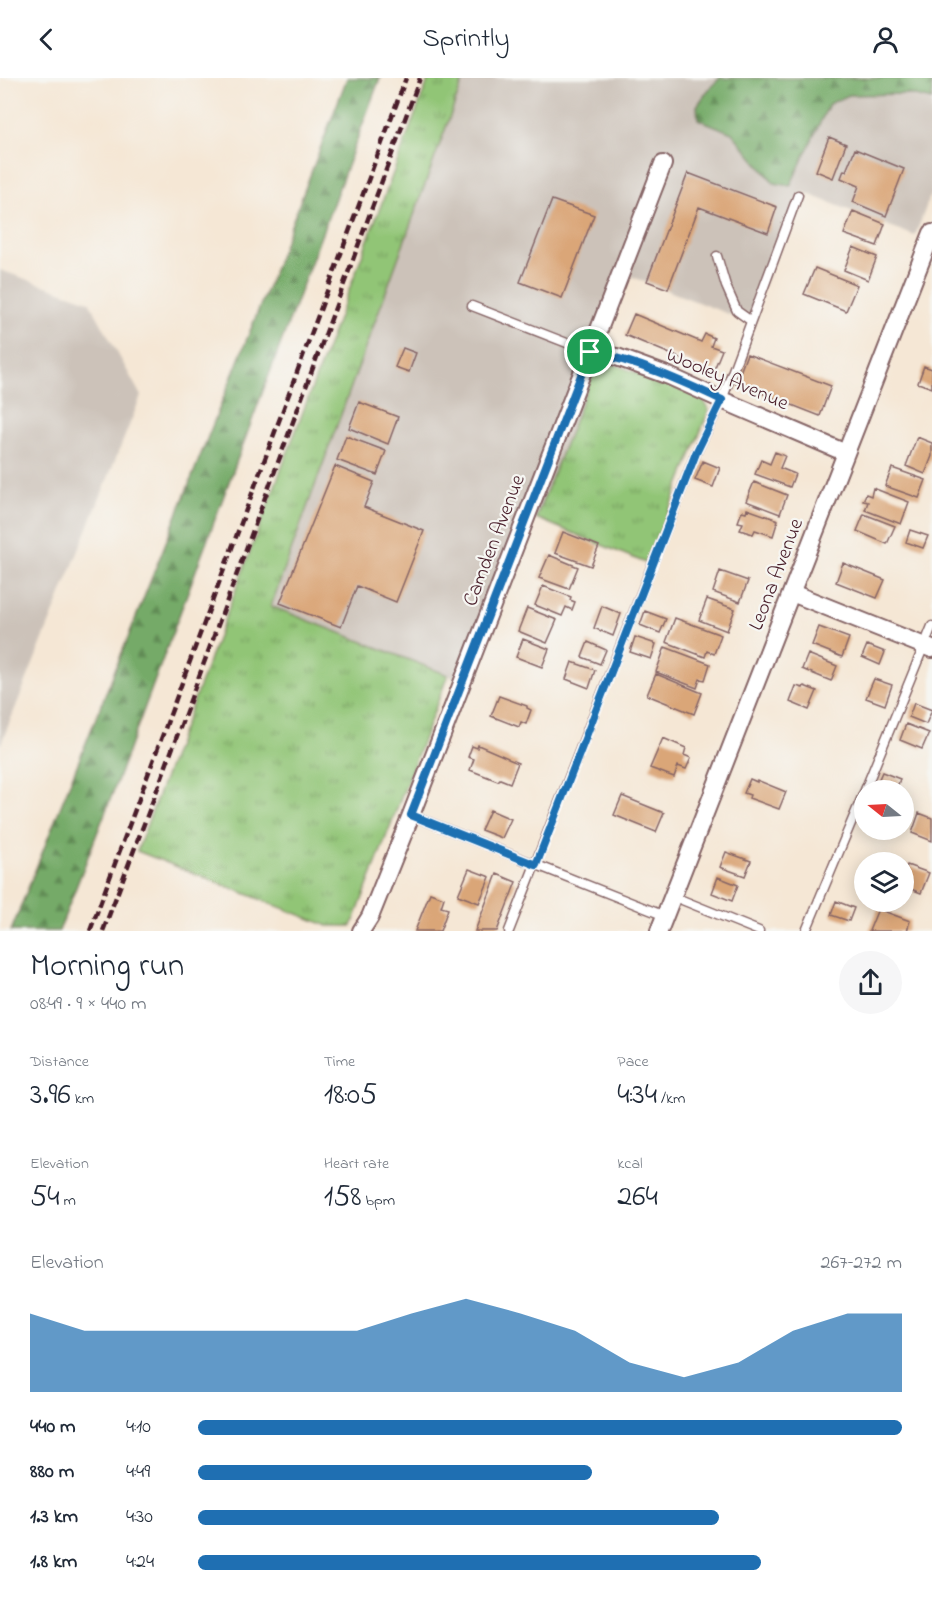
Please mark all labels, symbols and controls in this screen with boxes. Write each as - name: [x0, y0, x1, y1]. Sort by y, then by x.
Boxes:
- text: Sprintly: [422, 20, 510, 59]
- icon: back: [30, 23, 63, 56]
- icon: person: [869, 23, 902, 56]
- pin: [564, 326, 615, 377]
- icon: arrive: [573, 335, 606, 368]
- street label: Wooley Avenue: [661, 341, 794, 421]
- street label: Camden Avenue: [456, 470, 534, 611]
- street label: Leona Avenue: [742, 514, 812, 635]
- north arrow: [854, 780, 914, 840]
- map controls: [854, 780, 914, 912]
- button: layers: [854, 852, 914, 912]
- text: Morning run: [30, 943, 184, 991]
- button: share: [839, 951, 902, 1014]
- text: 08:49 · 9 × 440 m: [30, 990, 147, 1019]
- text: Distance: [30, 1050, 89, 1074]
- text: Time: [324, 1050, 355, 1074]
- text: Pace: [617, 1050, 649, 1074]
- text: 3.96: [30, 1074, 71, 1118]
- text: 18:05: [324, 1074, 377, 1118]
- text: 4:34: [617, 1074, 657, 1118]
- text: km: [71, 1087, 94, 1111]
- text: /km: [657, 1087, 685, 1111]
- text: Elevation: [30, 1152, 89, 1176]
- text: Heart rate: [324, 1152, 389, 1176]
- text: kcal: [617, 1152, 643, 1176]
- text: 54: [30, 1176, 60, 1220]
- text: 158: [324, 1176, 362, 1220]
- text: 264: [617, 1176, 658, 1220]
- text: m: [60, 1189, 76, 1213]
- text: bpm: [362, 1189, 395, 1213]
- text: Elevation: [30, 1249, 104, 1278]
- text: 267–272 m: [821, 1249, 902, 1278]
- text: 440 m: [30, 1413, 76, 1442]
- text: 4:10: [126, 1413, 151, 1442]
- text: 880 m: [30, 1458, 74, 1487]
- text: 4:49: [126, 1458, 150, 1487]
- text: 1.3 km: [30, 1503, 78, 1532]
- text: 4:30: [126, 1503, 153, 1532]
- text: 1.8 km: [30, 1548, 77, 1577]
- text: 4:24: [126, 1548, 154, 1577]

